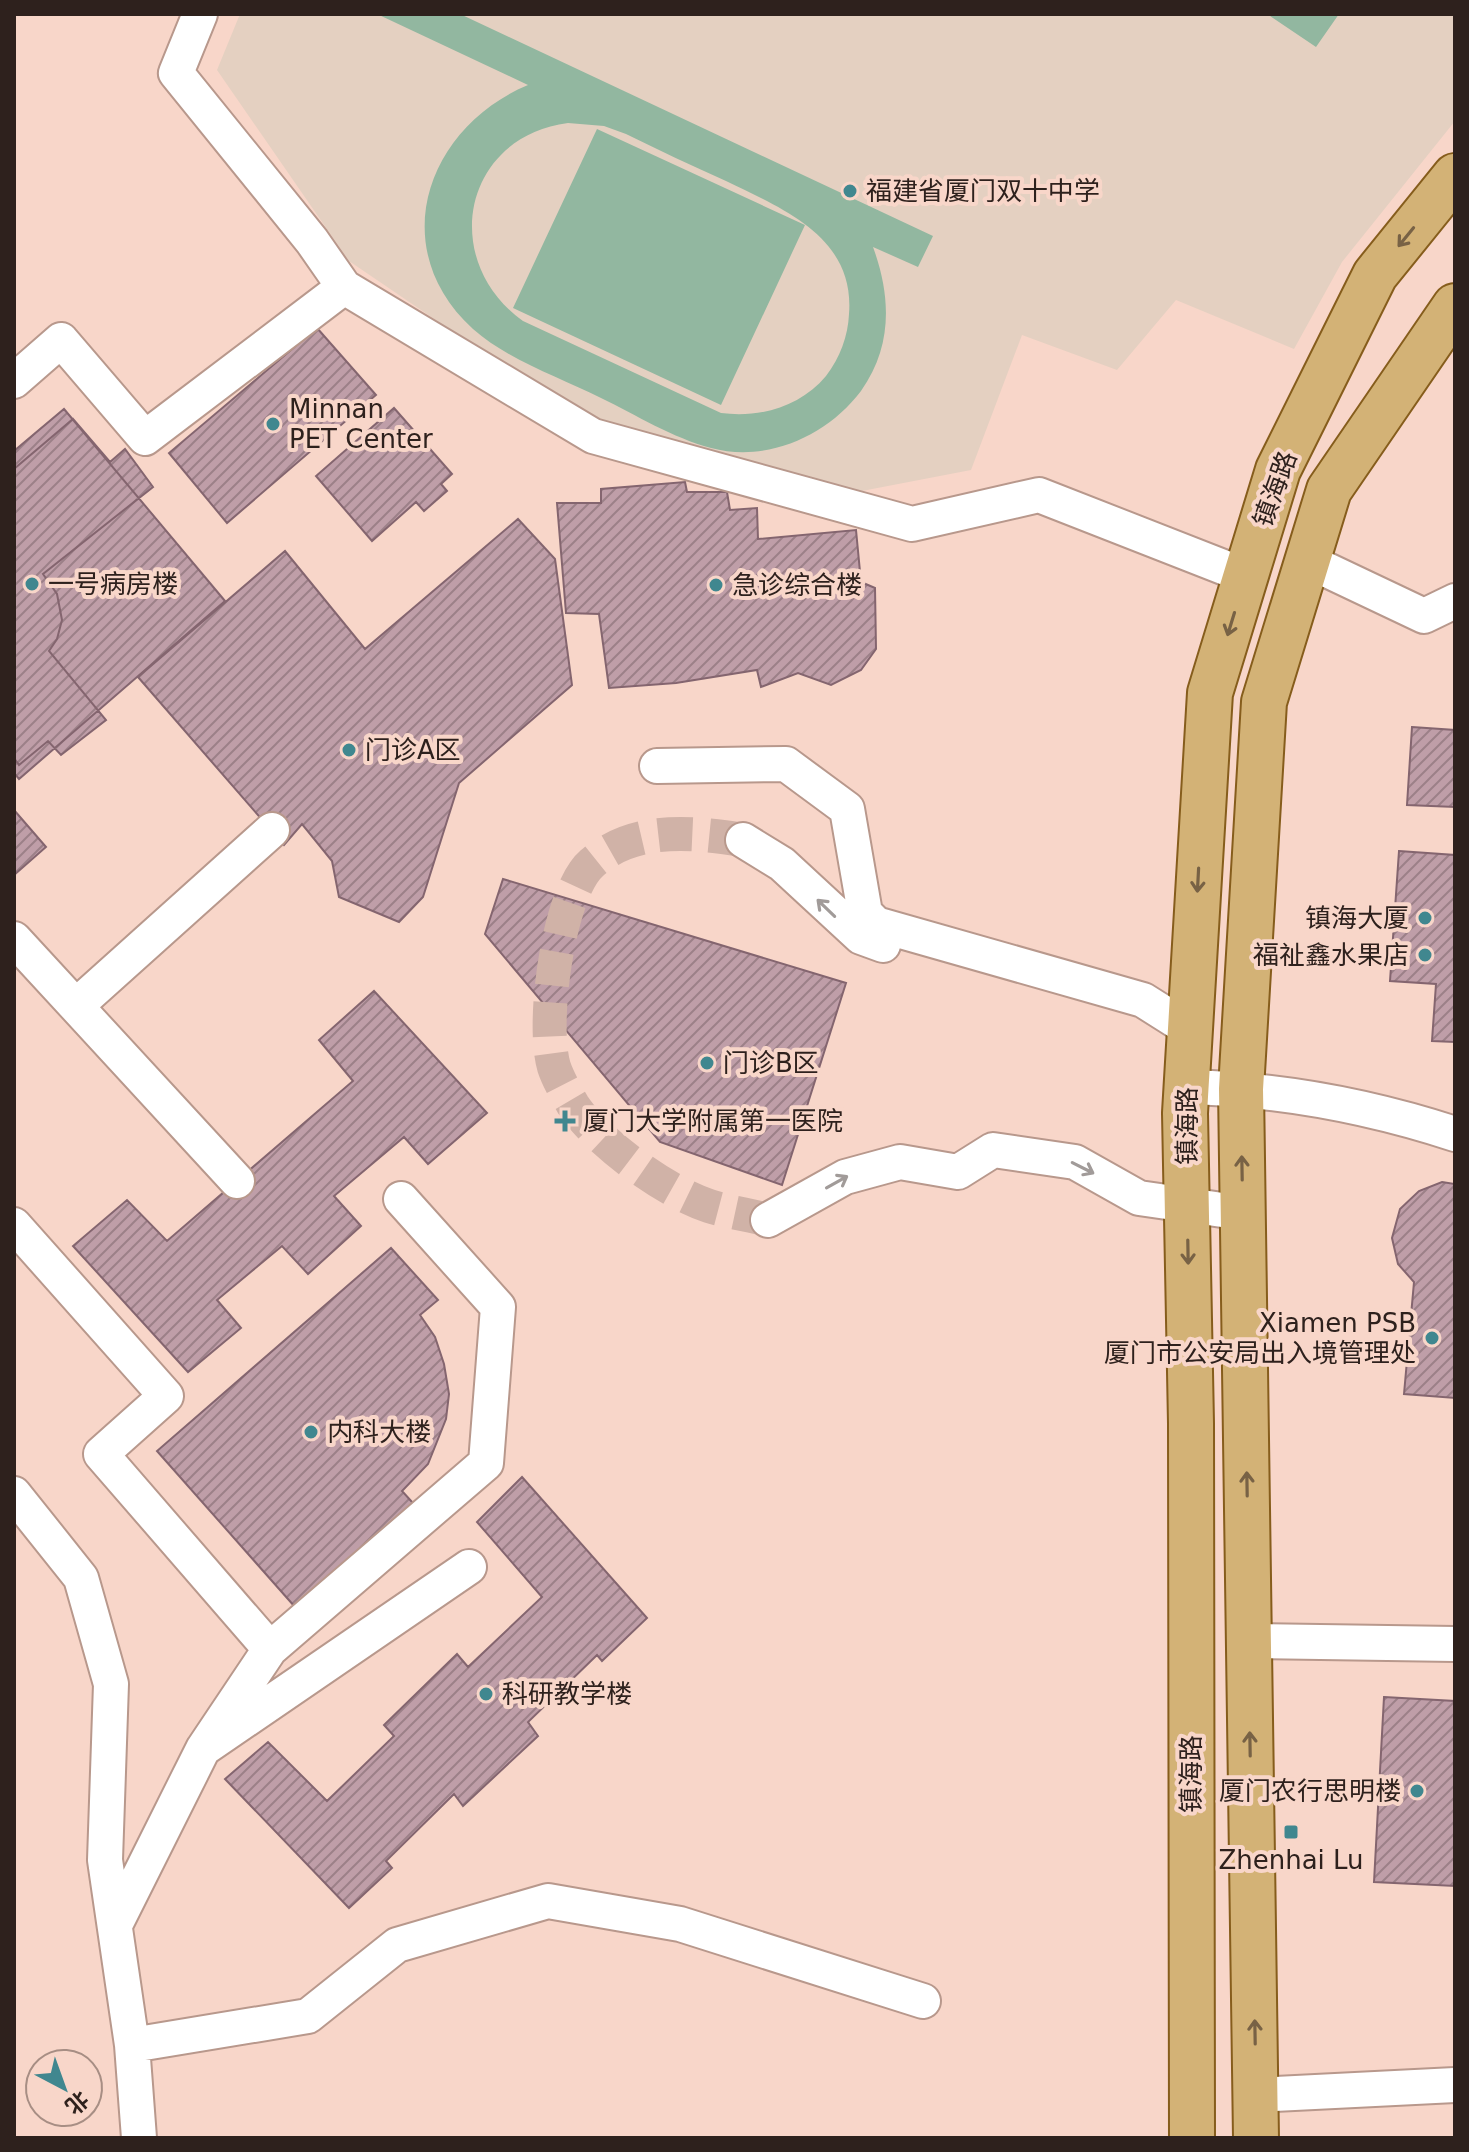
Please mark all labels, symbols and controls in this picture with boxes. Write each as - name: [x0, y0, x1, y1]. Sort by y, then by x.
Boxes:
- place label: 福建省厦门双十中学: [866, 176, 1100, 206]
- marker: 福建省厦门双十中学: [841, 182, 859, 200]
- one-way arrow: [1397, 226, 1415, 247]
- place label: Minnan PET Center: [289, 394, 433, 454]
- marker: Minnan PET Center: [264, 415, 282, 433]
- street label: 镇海路: [1248, 447, 1302, 531]
- place label: 一号病房楼: [48, 569, 178, 599]
- place label: 急诊综合楼: [732, 570, 862, 600]
- marker: 一号病房楼: [23, 575, 41, 593]
- marker: 急诊综合楼: [707, 576, 725, 594]
- one-way arrow: [1223, 611, 1237, 636]
- place label: 门诊A区: [365, 735, 461, 765]
- marker: 门诊A区: [340, 741, 358, 759]
- one-way arrow: [1190, 866, 1205, 893]
- one-way arrow: [816, 898, 836, 917]
- place label: 镇海大厦: [1305, 903, 1409, 933]
- marker: 镇海大厦: [1416, 909, 1434, 927]
- place label: 福祉鑫水果店: [1253, 940, 1409, 970]
- marker: 福祉鑫水果店: [1416, 946, 1434, 964]
- place label: 门诊B区: [723, 1048, 819, 1078]
- marker: 门诊B区: [698, 1054, 716, 1072]
- street label: 镇海路: [1172, 1087, 1202, 1165]
- place label: 厦门大学附属第一医院: [583, 1106, 843, 1136]
- marker: 厦门大学附属第一医院: [554, 1110, 576, 1132]
- one-way arrow: [1234, 1155, 1250, 1182]
- one-way arrow: [1071, 1160, 1095, 1176]
- one-way arrow: [824, 1174, 848, 1190]
- one-way arrow: [1180, 1238, 1196, 1265]
- place label: Xiamen PSB 厦门市公安局出入境管理处: [1104, 1308, 1416, 1368]
- marker: Xiamen PSB 厦门市公安局出入境管理处: [1423, 1329, 1441, 1347]
- place label: 内科大楼: [327, 1417, 431, 1447]
- marker: 内科大楼: [302, 1423, 320, 1441]
- one-way arrow: [1239, 1471, 1254, 1498]
- place label: 科研教学楼: [502, 1679, 632, 1709]
- marker: 科研教学楼: [477, 1685, 495, 1703]
- one-way arrow: [1243, 1731, 1258, 1758]
- street label: 镇海路: [1176, 1735, 1206, 1813]
- place label: 厦门农行思明楼: [1219, 1776, 1401, 1806]
- marker: 厦门农行思明楼: [1408, 1782, 1426, 1800]
- marker: Zhenhai Lu: [1282, 1823, 1300, 1841]
- place label: Zhenhai Lu: [1218, 1845, 1364, 1875]
- one-way arrow: [1247, 2019, 1262, 2046]
- north arrow: [24, 2048, 104, 2128]
- text: 北: [60, 2086, 93, 2119]

